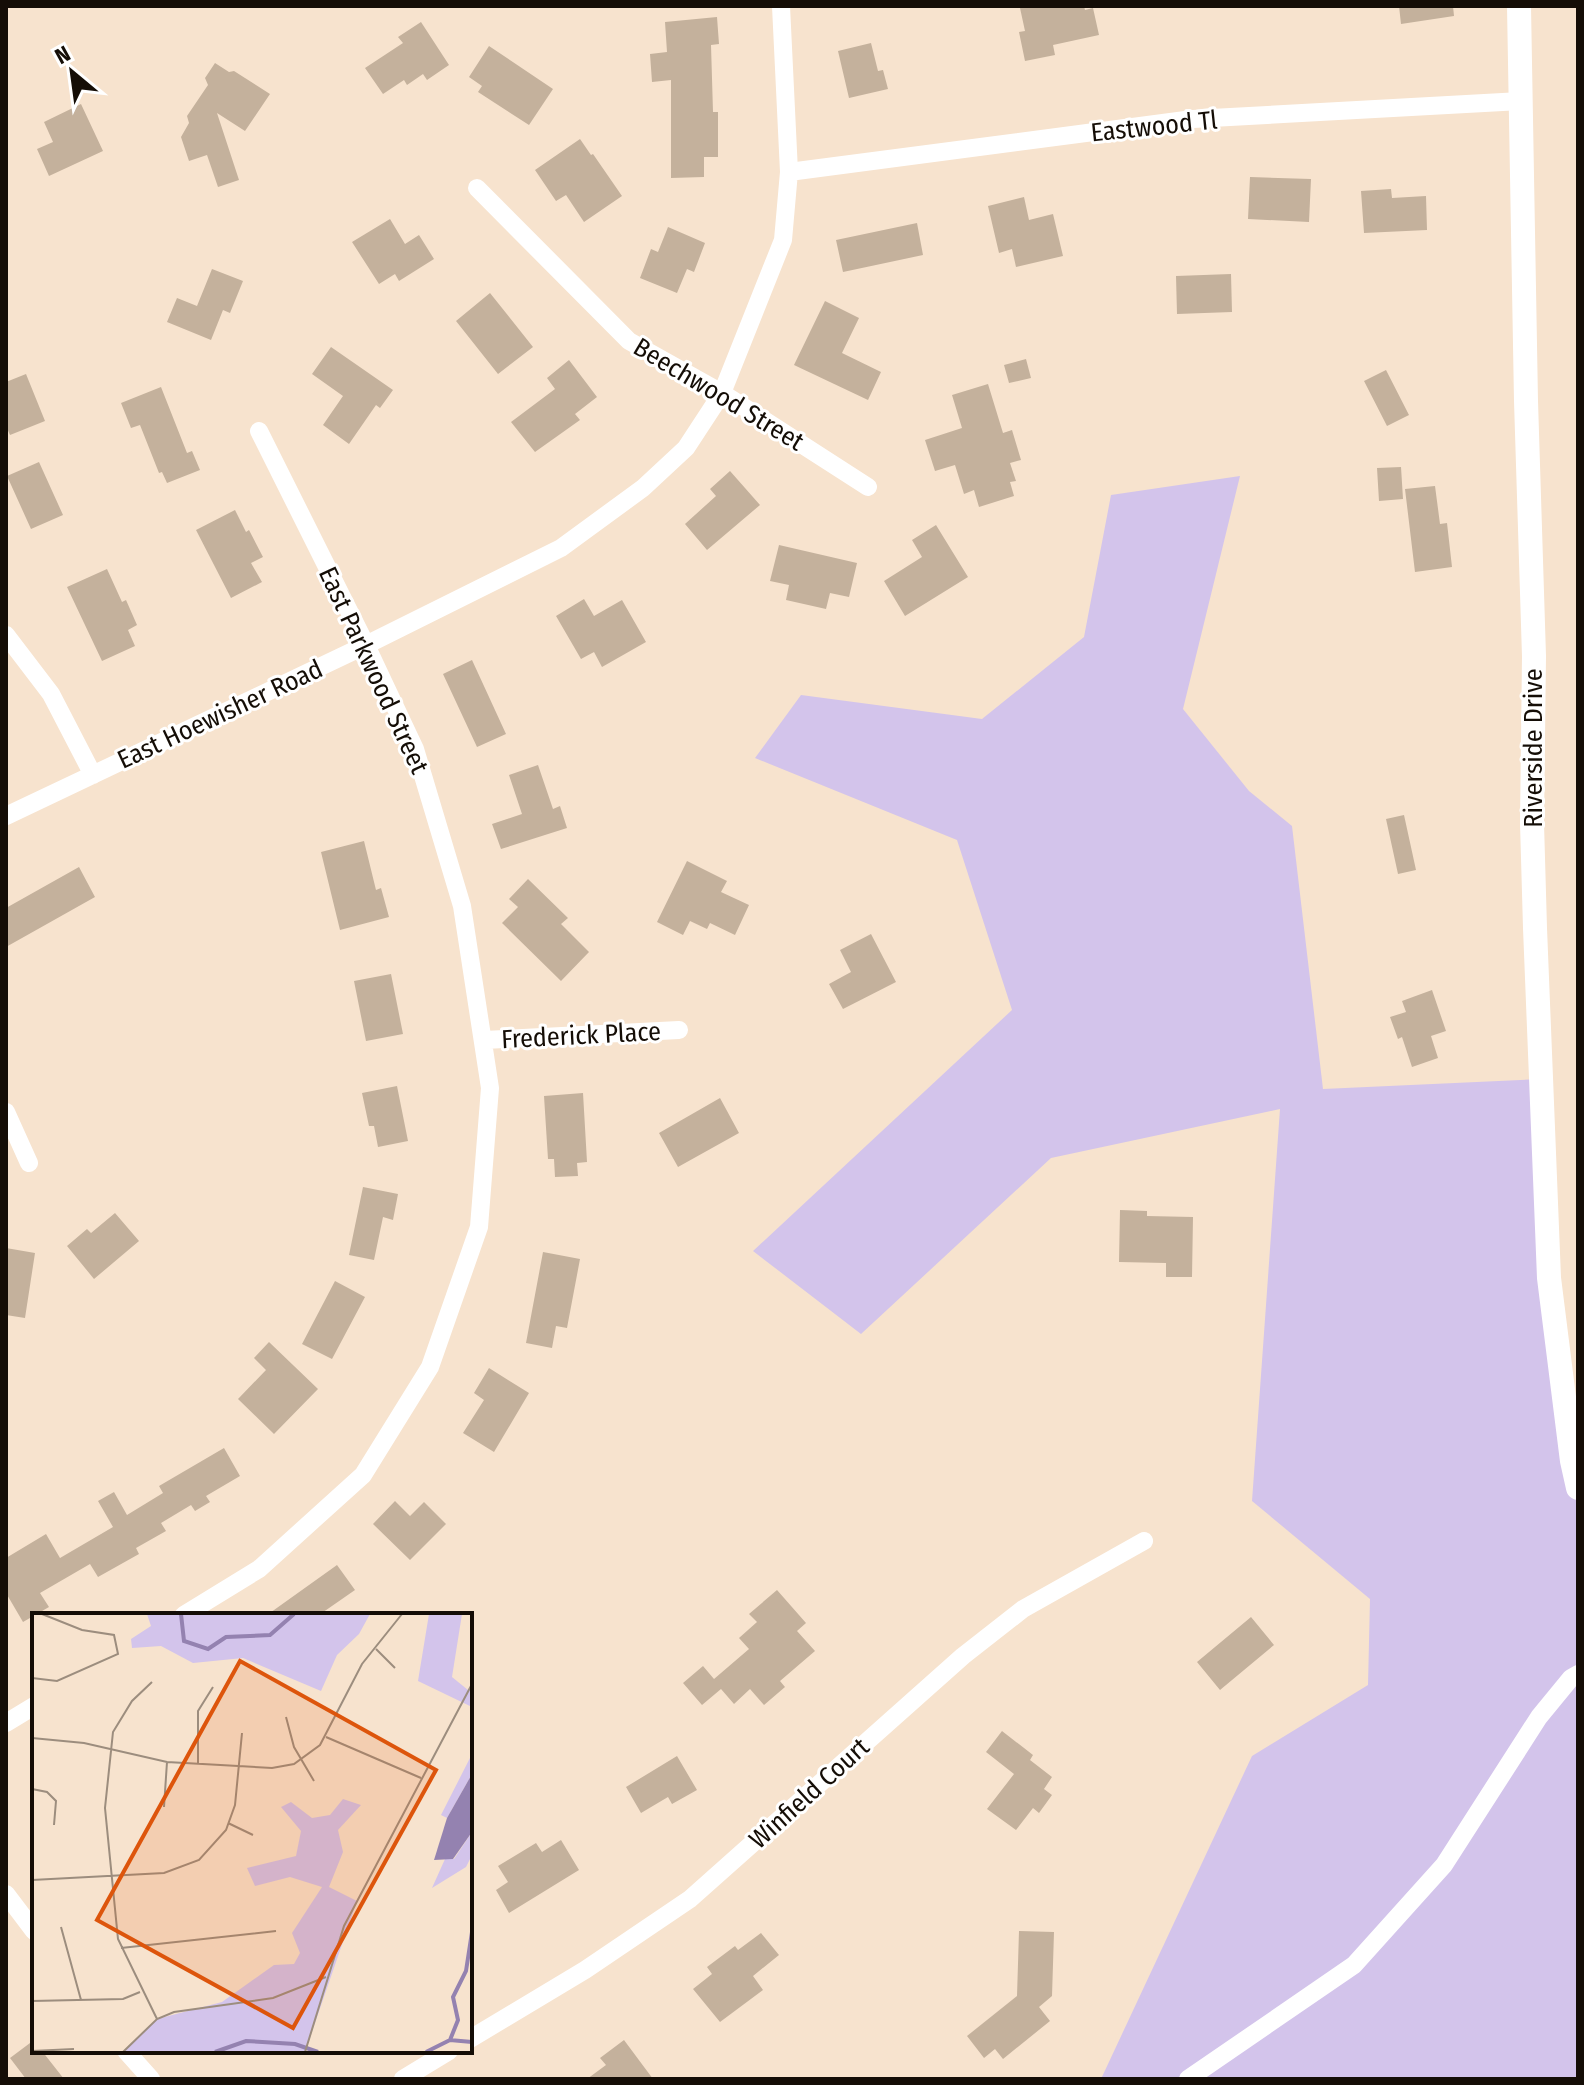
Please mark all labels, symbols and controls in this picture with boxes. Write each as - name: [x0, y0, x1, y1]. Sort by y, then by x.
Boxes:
- north arrow: [32, 32, 112, 112]
- text: N: [50, 40, 75, 70]
- street label: Eastwood Tl: [1089, 104, 1219, 149]
- street label: Beechwood Street: [628, 331, 810, 458]
- street label: East Parkwood Street: [312, 562, 435, 779]
- street label: East Hoewisher Road: [113, 653, 328, 776]
- street label: Riverside Drive: [1518, 668, 1549, 828]
- street label: Frederick Place: [500, 1016, 662, 1055]
- inset map: [32, 1613, 472, 2053]
- street label: Winfield Court: [743, 1731, 876, 1855]

